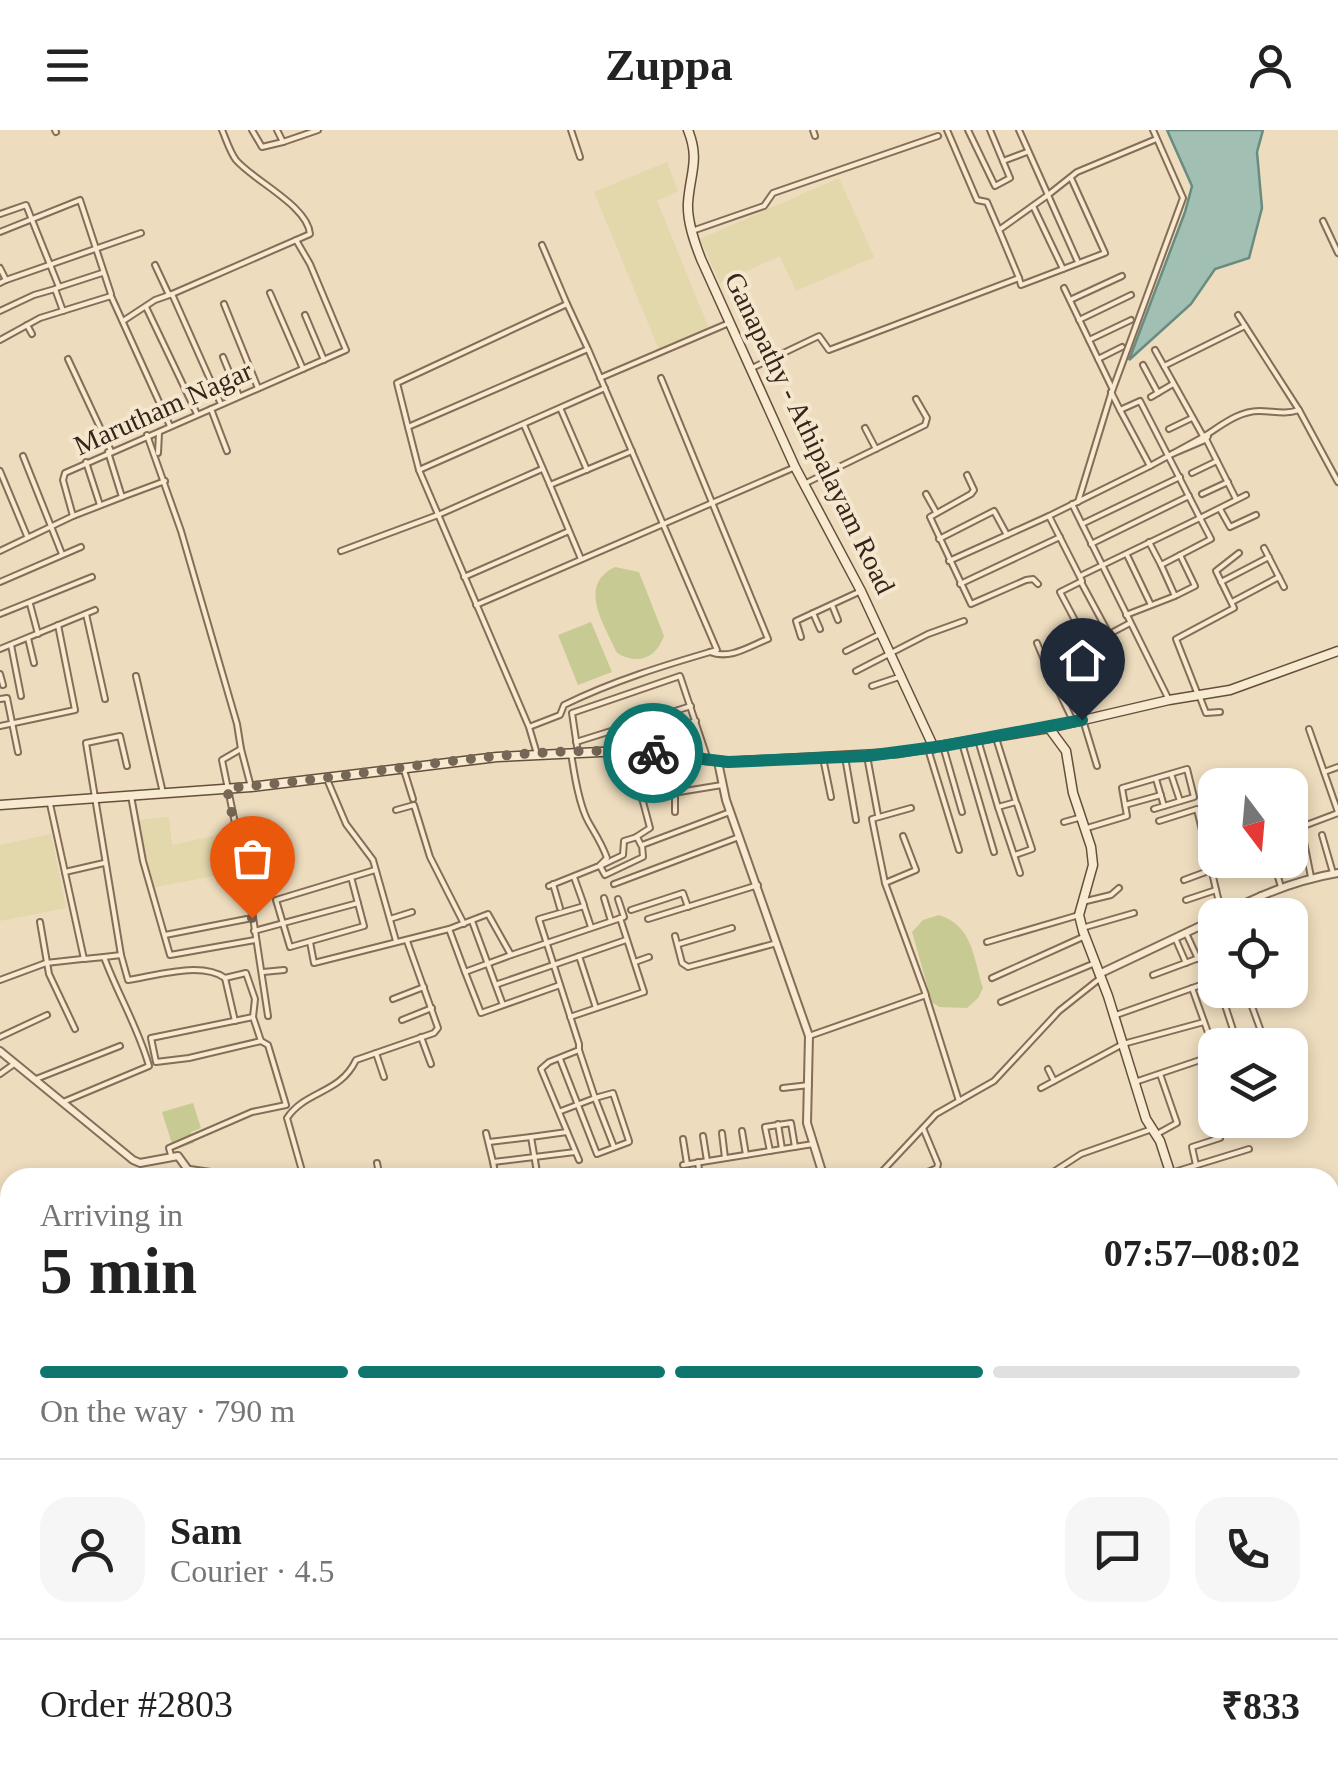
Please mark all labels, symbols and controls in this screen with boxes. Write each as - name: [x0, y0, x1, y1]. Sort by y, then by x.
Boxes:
- icon: menu: [40, 38, 95, 93]
- icon: person: [1243, 38, 1298, 93]
- text: Zuppa: [605, 40, 733, 90]
- street label: Ganapathy - Athipalayam Road: [719, 267, 901, 599]
- street label: Marutham Nagar: [69, 355, 258, 461]
- pin: [1040, 618, 1125, 721]
- icon: home: [1055, 633, 1110, 688]
- courier: [603, 703, 703, 803]
- icon: bike: [626, 726, 681, 781]
- north arrow: [1198, 768, 1308, 878]
- map controls: [1198, 768, 1308, 1138]
- pin: [210, 816, 295, 919]
- icon: bag: [225, 831, 280, 886]
- button: locate: [1198, 898, 1308, 1008]
- button: layers: [1198, 1028, 1308, 1138]
- text: Arriving in: [40, 1197, 183, 1233]
- text: 07:57–08:02: [1104, 1232, 1300, 1274]
- text: 5 min: [40, 1235, 197, 1307]
- text: On the way · 790 m: [40, 1393, 295, 1429]
- button: person: [40, 1497, 145, 1602]
- button: chat: [1065, 1497, 1170, 1602]
- button: phone: [1195, 1497, 1300, 1602]
- text: Sam: [170, 1510, 242, 1552]
- text: Courier · 4.5: [170, 1553, 334, 1589]
- text: Order #2803: [40, 1683, 233, 1725]
- text: ₹833: [1221, 1685, 1300, 1727]

